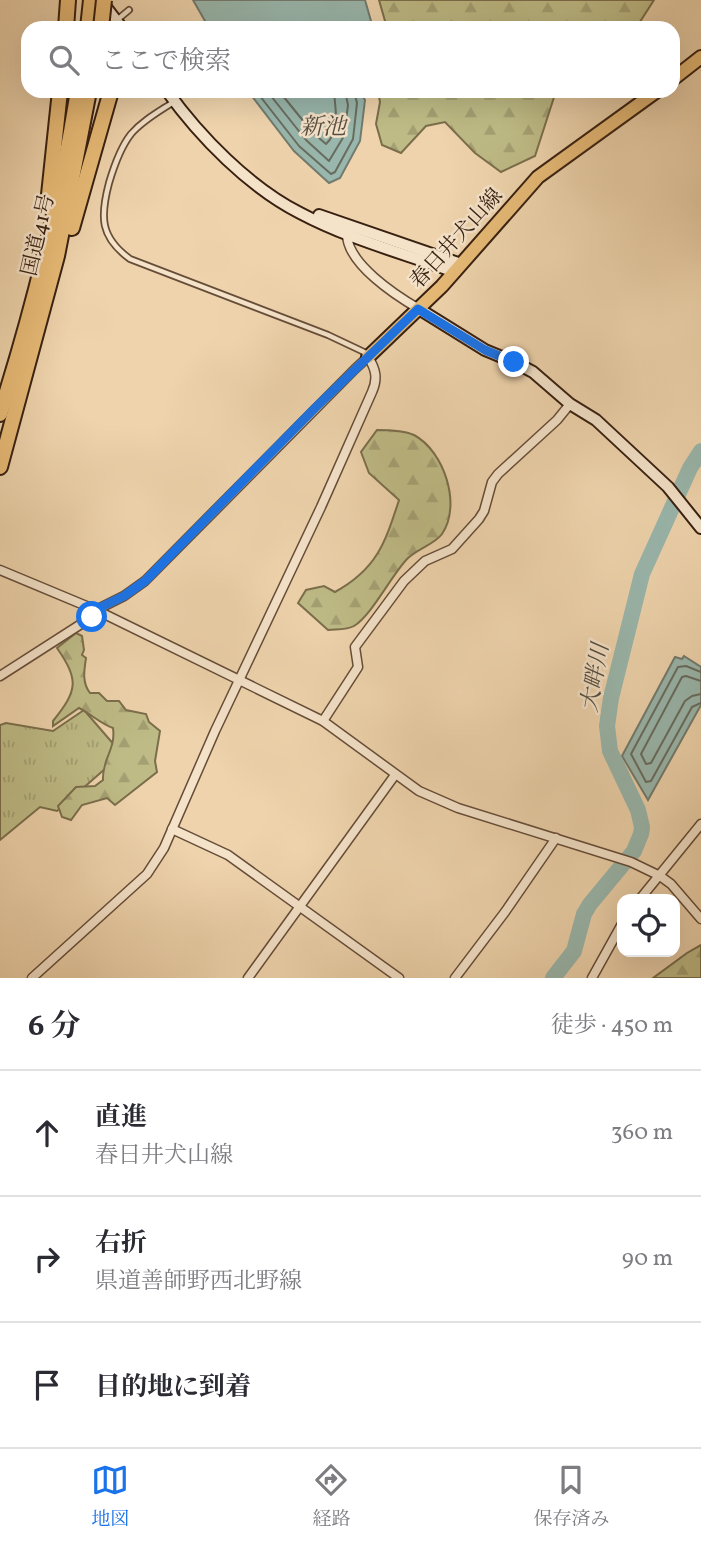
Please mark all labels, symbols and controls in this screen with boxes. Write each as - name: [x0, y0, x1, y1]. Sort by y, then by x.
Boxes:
- search box: [21, 21, 680, 98]
- icon: search: [45, 41, 83, 79]
- text: ここで検索: [101, 44, 231, 80]
- water label: 新池: [300, 112, 349, 144]
- street label: 春日井犬山線: [404, 182, 510, 296]
- street label: 国道41号: [15, 191, 63, 279]
- route end: [498, 346, 529, 377]
- route start: [76, 601, 107, 632]
- water label: 大畔川: [574, 638, 618, 715]
- map controls: [617, 894, 680, 957]
- button: locate: [617, 894, 680, 957]
- text: 6 分: [28, 1006, 80, 1048]
- text: 徒歩 · 450 m: [551, 1010, 673, 1042]
- text: 直進: [95, 1100, 147, 1136]
- icon: ahead: [28, 1114, 66, 1152]
- text: 360 m: [611, 1117, 673, 1149]
- text: 春日井犬山線: [95, 1140, 233, 1172]
- text: 右折: [95, 1226, 147, 1262]
- icon: right: [28, 1240, 66, 1278]
- text: 90 m: [622, 1243, 673, 1275]
- text: 県道善師野西北野線: [95, 1266, 302, 1298]
- icon: arrive: [28, 1366, 66, 1404]
- text: 目的地に到着: [95, 1370, 251, 1406]
- tab: 地図: [91, 1461, 130, 1533]
- tab: 経路: [312, 1461, 351, 1533]
- tab: 保存済み: [533, 1461, 610, 1533]

